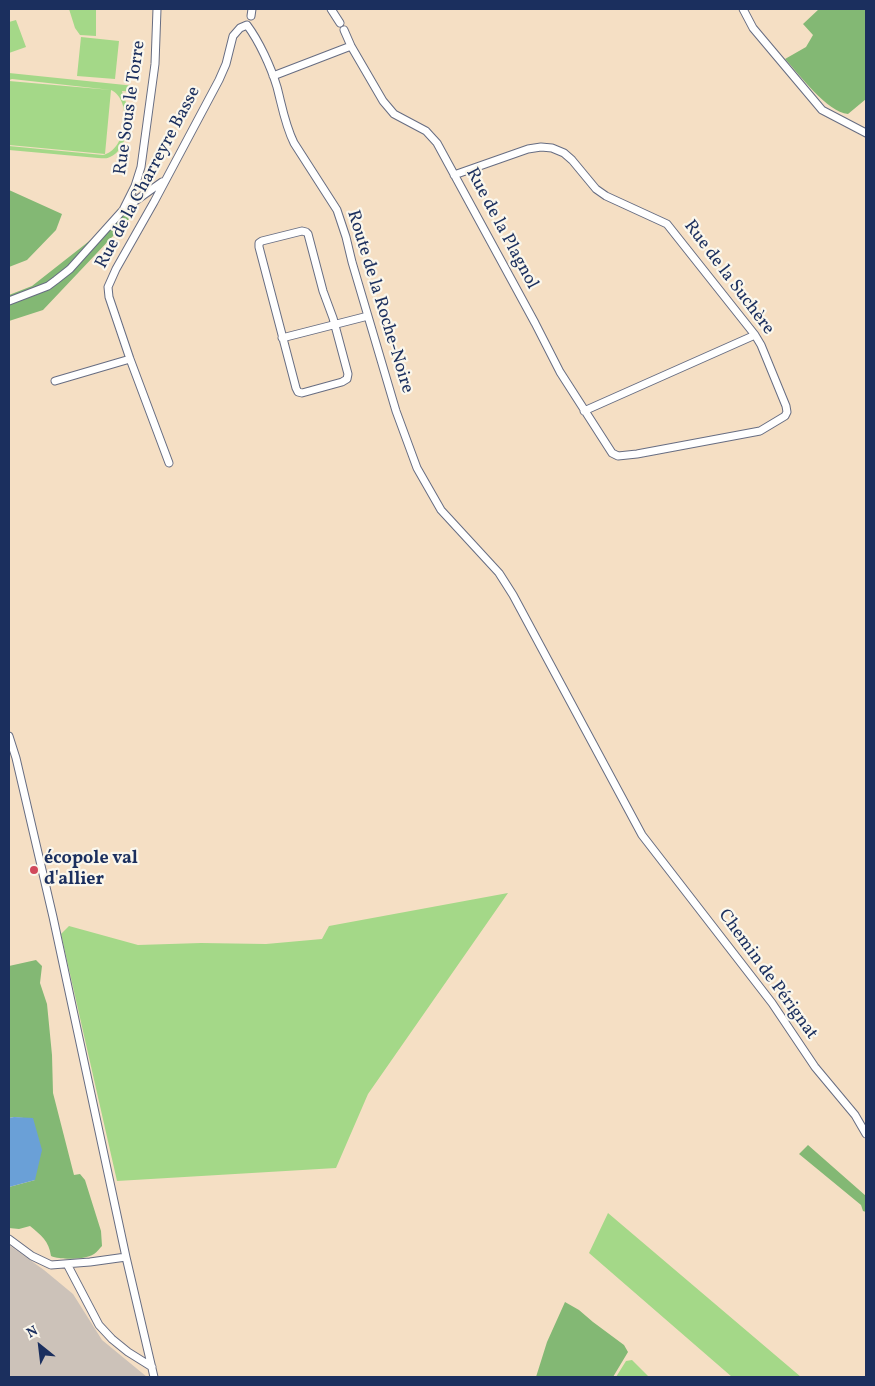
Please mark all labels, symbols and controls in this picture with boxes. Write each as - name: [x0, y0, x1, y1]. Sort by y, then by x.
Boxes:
- street label: Rue Sous le Torre: [111, 39, 151, 177]
- street label: Rue de la Charreyre Basse: [92, 83, 206, 273]
- street label: Rue de la Plagnol: [460, 165, 542, 293]
- street label: Route de la Roche-Noire: [341, 208, 417, 396]
- street label: Rue de la Suchère: [678, 216, 778, 340]
- place label: écopole val d'allier: [44, 849, 138, 892]
- marker: écopole val d'allier: [28, 864, 40, 876]
- street label: Chemin de Pérignat: [713, 906, 821, 1044]
- north arrow: [15, 1321, 65, 1371]
- text: N: [23, 1322, 42, 1343]

